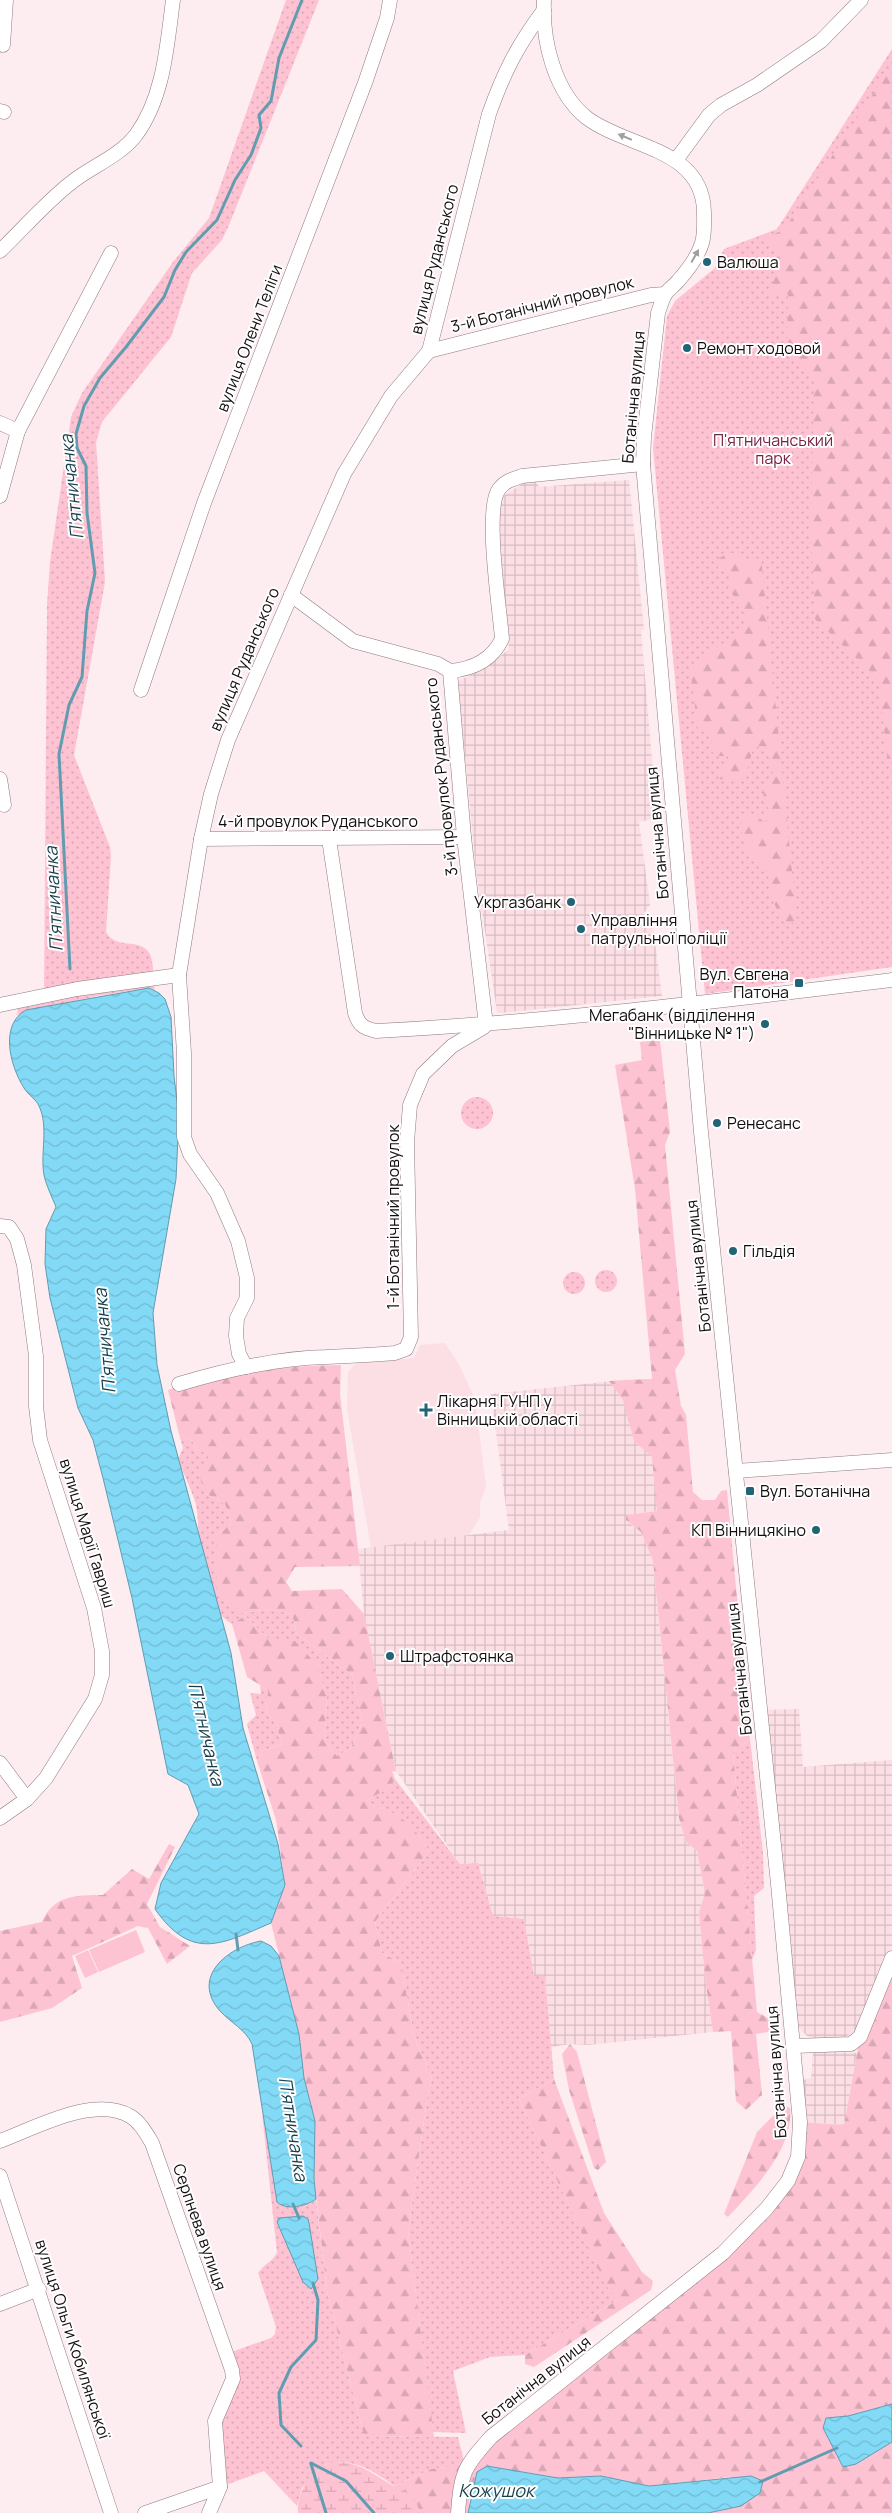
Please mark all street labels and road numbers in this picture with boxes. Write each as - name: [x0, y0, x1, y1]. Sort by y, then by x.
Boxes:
- street label: вулиця Руданського: [405, 182, 463, 336]
- street label: вулиця Олени Теліги: [211, 261, 287, 415]
- street label: 3-й Ботанічний провулок: [448, 270, 637, 337]
- street label: Ботанічна вулиця: [616, 330, 650, 464]
- street label: вулиця Руданського: [204, 584, 284, 734]
- street label: 3-й провулок Руданського: [420, 677, 462, 877]
- street label: Ботанічна вулиця: [640, 766, 674, 900]
- street label: 4-й провулок Руданського: [218, 810, 418, 832]
- street label: 1-й Ботанічний провулок: [382, 1123, 404, 1309]
- street label: Ботанічна вулиця: [680, 1199, 716, 1333]
- street label: вулиця Марії Гавриш: [55, 1456, 121, 1610]
- street label: Ботанічна вулиця: [721, 1602, 757, 1736]
- street label: Ботанічна вулиця: [760, 2005, 792, 2139]
- street label: Серпнева вулиця: [168, 2161, 232, 2293]
- street label: вулиця Ольги Кобилянської: [30, 2236, 116, 2443]
- street label: Ботанічна вулиця: [477, 2330, 595, 2430]

